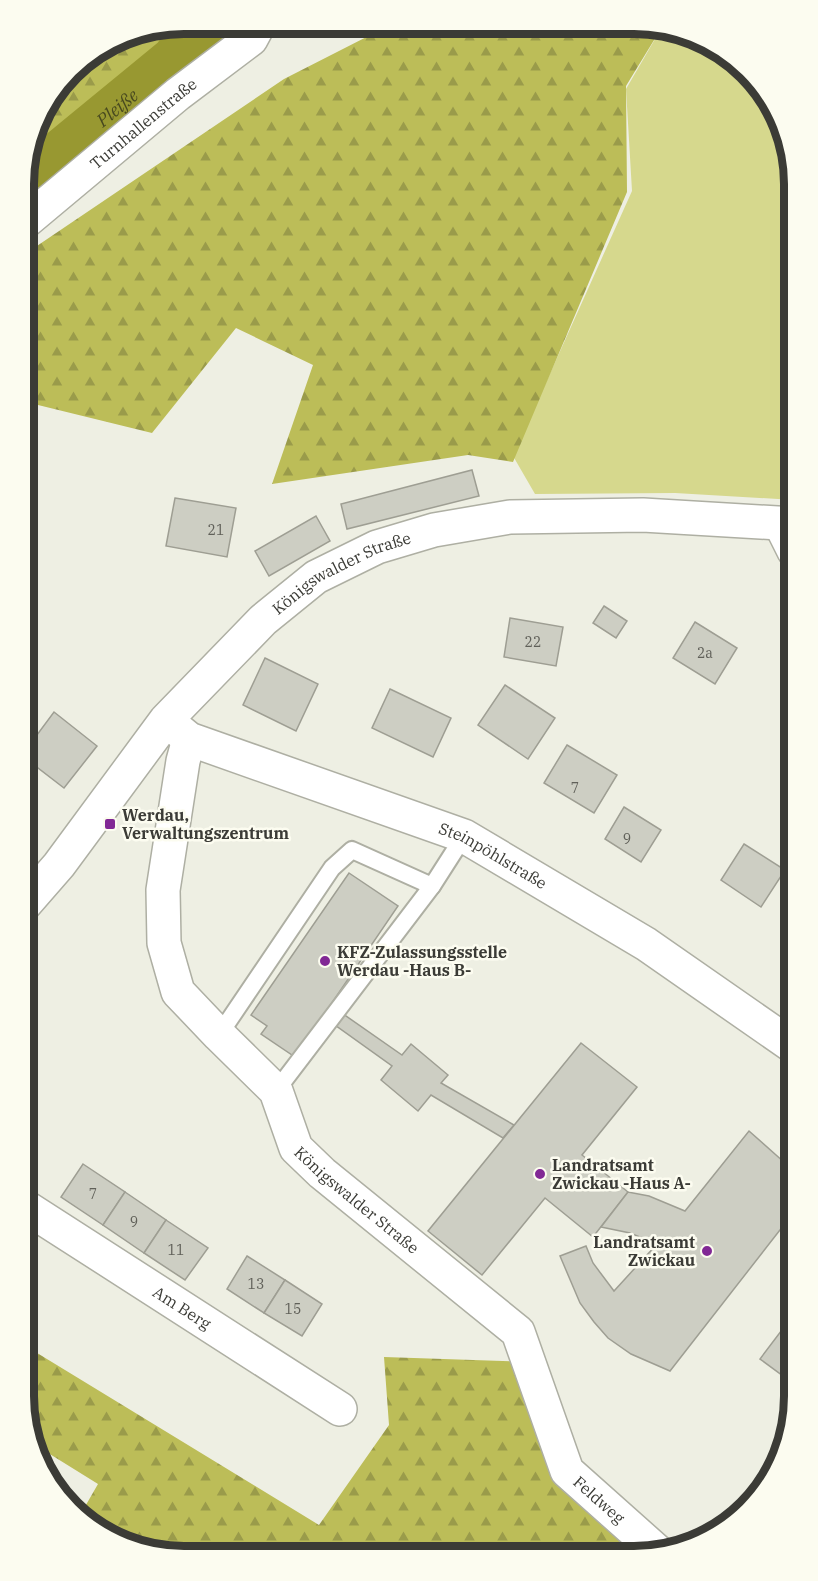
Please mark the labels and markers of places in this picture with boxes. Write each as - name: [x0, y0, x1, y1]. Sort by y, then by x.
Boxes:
- place label: Werdau, Verwaltungszentrum: [122, 805, 289, 843]
- marker: Werdau, Verwaltungszentrum: [103, 817, 117, 831]
- place label: KFZ-Zulassungsstelle Werdau -Haus B-: [337, 942, 507, 980]
- marker: KFZ-Zulassungsstelle Werdau -Haus B-: [318, 954, 332, 968]
- place label: Landratsamt Zwickau -Haus A-: [552, 1155, 691, 1193]
- marker: Landratsamt Zwickau -Haus A-: [533, 1167, 547, 1181]
- place label: Landratsamt Zwickau: [593, 1232, 695, 1270]
- marker: Landratsamt Zwickau: [700, 1244, 714, 1258]

